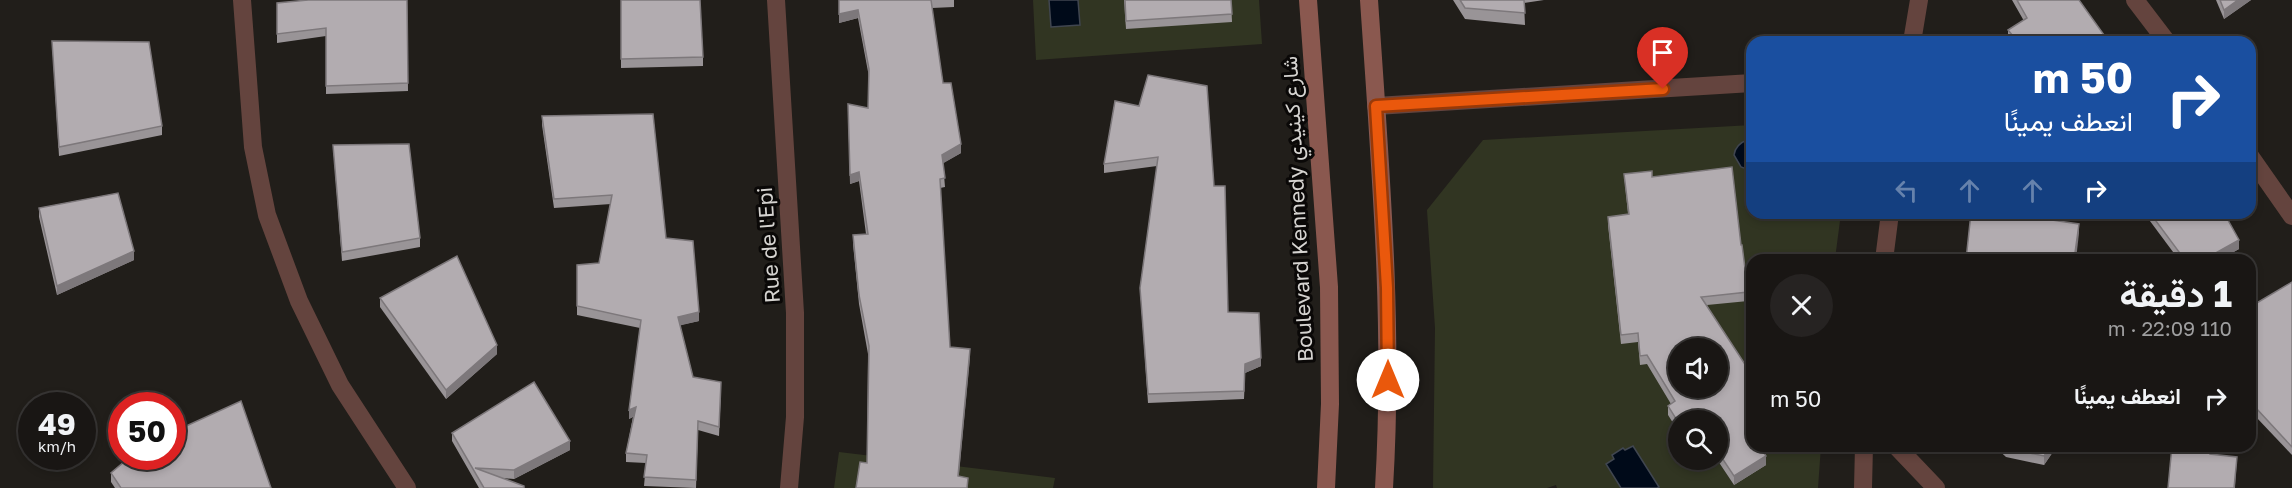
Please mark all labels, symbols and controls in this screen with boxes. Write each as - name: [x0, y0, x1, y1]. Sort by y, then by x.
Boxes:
- pin: [1637, 27, 1688, 89]
- icon: arrive: [1646, 36, 1679, 69]
- text: 50 m: [2033, 52, 2133, 102]
- street label: Boulevard Kennedy شارع كينيدي: [1276, 55, 1323, 363]
- icon: right: [2154, 60, 2232, 138]
- text: انعطف يمينًا: [2004, 105, 2133, 137]
- icon: left: [1890, 174, 1923, 207]
- icon: ahead: [1953, 174, 1986, 207]
- icon: ahead: [2016, 174, 2049, 207]
- icon: right: [2079, 174, 2112, 207]
- street label: Rue de l'Epi: [751, 186, 785, 304]
- text: 1 دقيقة: [2120, 272, 2232, 315]
- button: close: [1770, 274, 1833, 337]
- text: 110 m · 22:09: [2108, 316, 2232, 340]
- map controls: [1668, 338, 1728, 470]
- button: sound: [1668, 338, 1728, 398]
- position arrow: [1356, 348, 1420, 412]
- text: انعطف يمينًا: [2074, 382, 2181, 409]
- icon: right: [2199, 382, 2232, 415]
- text: 50 m: [1770, 385, 1821, 412]
- speed limit sign: 50: [108, 392, 186, 470]
- text: 49: [38, 406, 76, 442]
- button: search: [1668, 410, 1728, 470]
- text: km/h: [38, 437, 76, 455]

